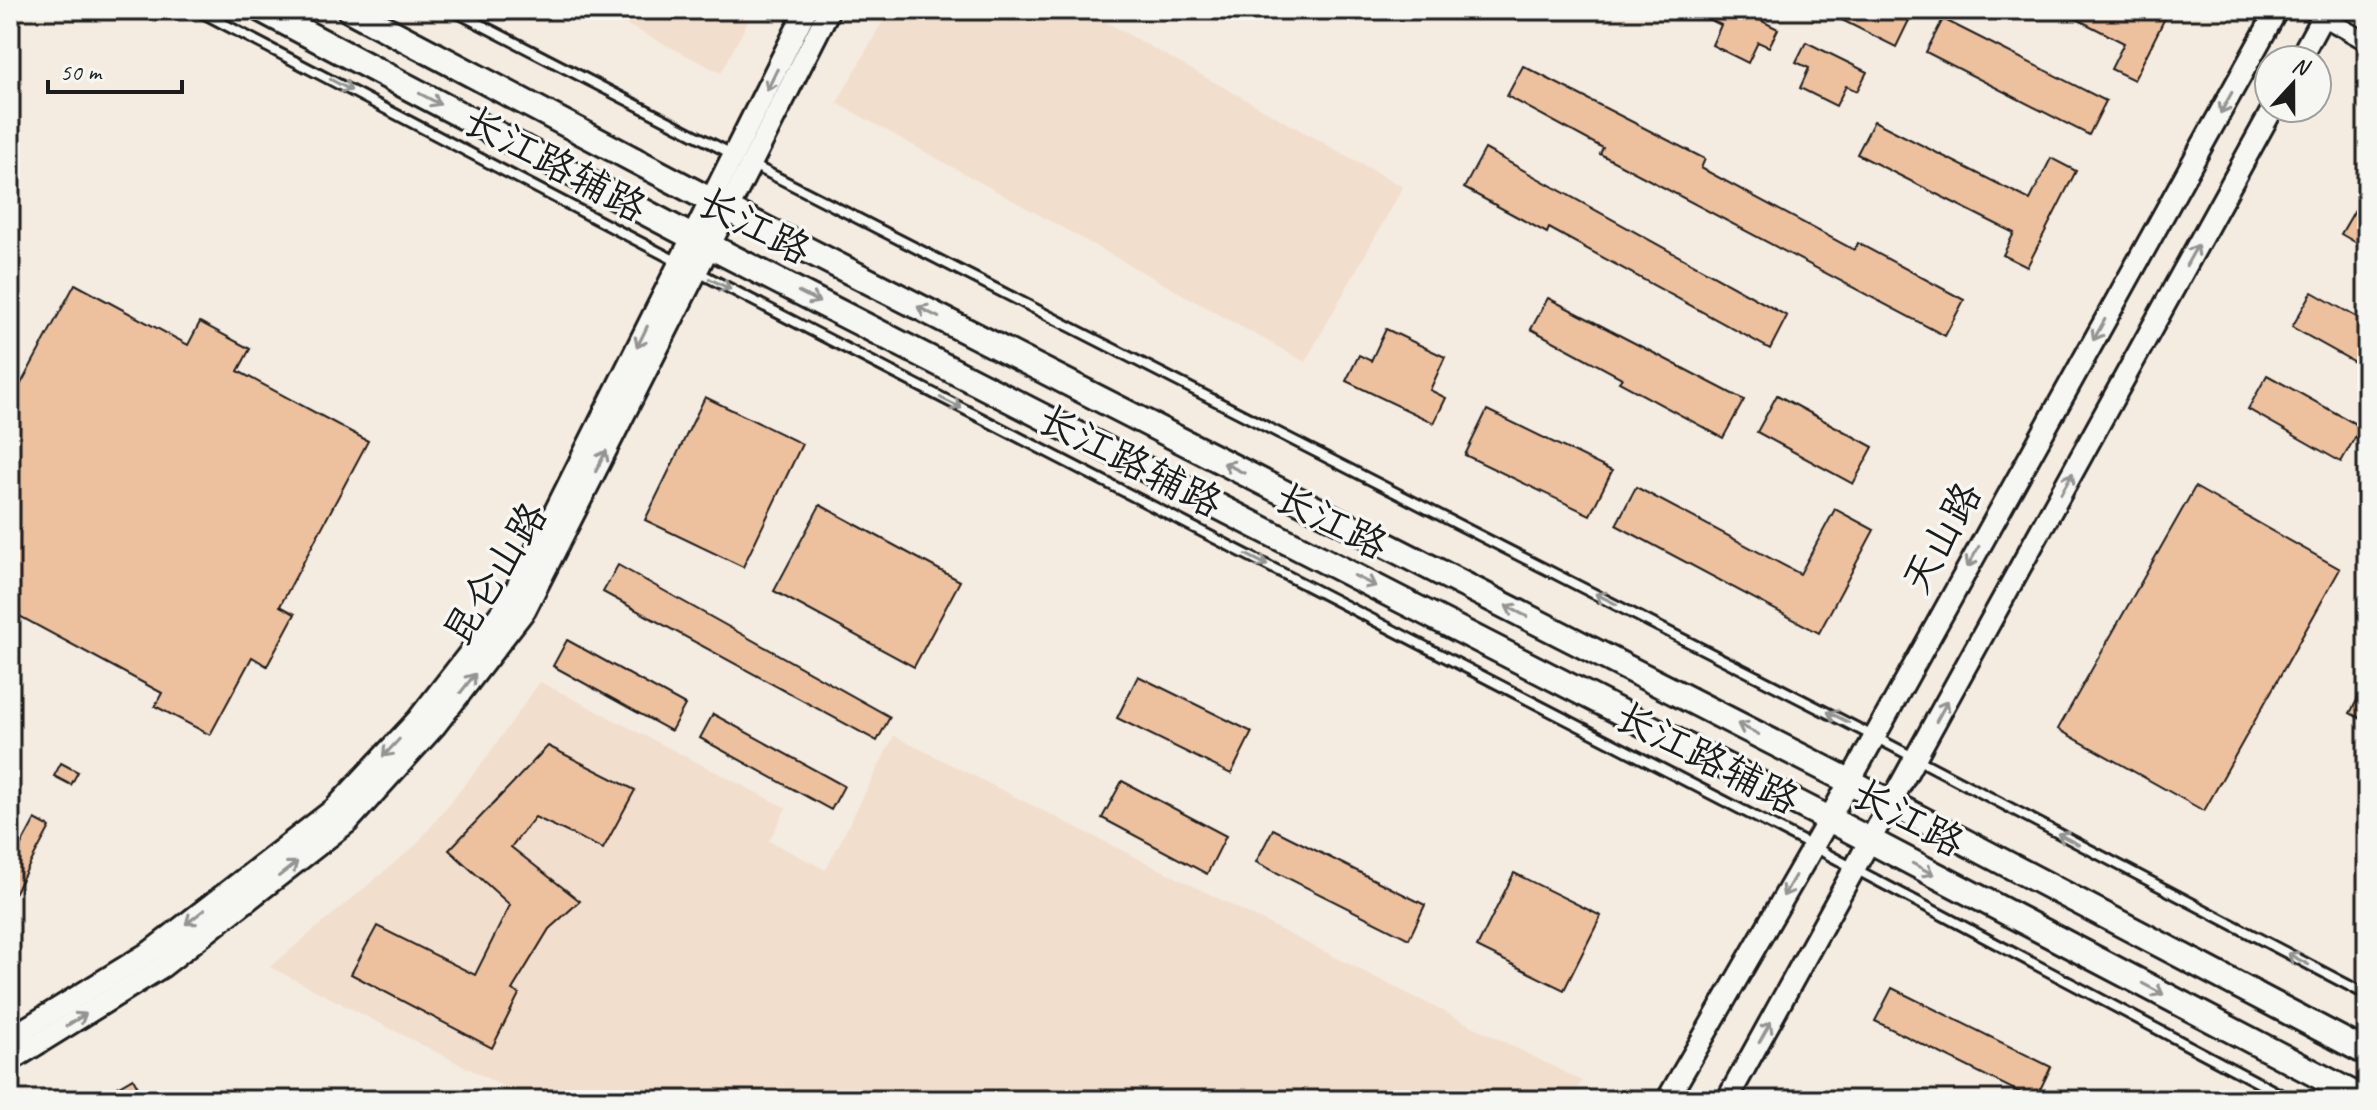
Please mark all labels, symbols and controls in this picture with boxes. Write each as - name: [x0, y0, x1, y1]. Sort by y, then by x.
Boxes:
- scale bar: [48, 44, 182, 94]
- north arrow: [2253, 44, 2333, 124]
- text: N: [2288, 51, 2314, 83]
- text: 50 m: [60, 57, 103, 87]
- one-way arrow: [764, 68, 779, 92]
- one-way arrow: [328, 78, 352, 94]
- one-way arrow: [2217, 90, 2233, 114]
- one-way arrow: [418, 91, 442, 107]
- street label: 长江路辅路: [455, 95, 655, 233]
- street label: 长江路: [689, 176, 819, 276]
- one-way arrow: [2184, 244, 2200, 267]
- one-way arrow: [707, 276, 731, 292]
- one-way arrow: [797, 290, 821, 306]
- one-way arrow: [916, 303, 940, 319]
- one-way arrow: [2091, 318, 2107, 341]
- one-way arrow: [634, 324, 649, 348]
- street label: 长江路辅路: [1030, 393, 1230, 529]
- one-way arrow: [939, 395, 963, 411]
- one-way arrow: [594, 450, 610, 474]
- one-way arrow: [1223, 459, 1247, 475]
- street label: 长江路: [1266, 471, 1396, 571]
- one-way arrow: [2059, 472, 2075, 495]
- street label: 天山路: [1891, 473, 1993, 603]
- street label: 昆仑山路: [431, 493, 559, 655]
- one-way arrow: [1964, 545, 1980, 568]
- one-way arrow: [1245, 553, 1268, 569]
- one-way arrow: [1353, 574, 1377, 590]
- one-way arrow: [1594, 591, 1618, 607]
- one-way arrow: [1504, 603, 1528, 619]
- one-way arrow: [460, 673, 477, 695]
- street label: 长江路辅路: [1607, 690, 1807, 826]
- one-way arrow: [1934, 700, 1950, 723]
- one-way arrow: [1826, 709, 1850, 725]
- one-way arrow: [1736, 721, 1760, 737]
- one-way arrow: [383, 737, 401, 757]
- street label: 长江路: [1843, 768, 1973, 868]
- one-way arrow: [2056, 830, 2080, 846]
- one-way arrow: [277, 861, 298, 878]
- one-way arrow: [1910, 861, 1934, 877]
- one-way arrow: [1781, 873, 1796, 897]
- one-way arrow: [185, 908, 206, 926]
- one-way arrow: [2287, 951, 2310, 967]
- one-way arrow: [2141, 982, 2164, 998]
- one-way arrow: [64, 1012, 87, 1028]
- one-way arrow: [1758, 1021, 1774, 1044]

